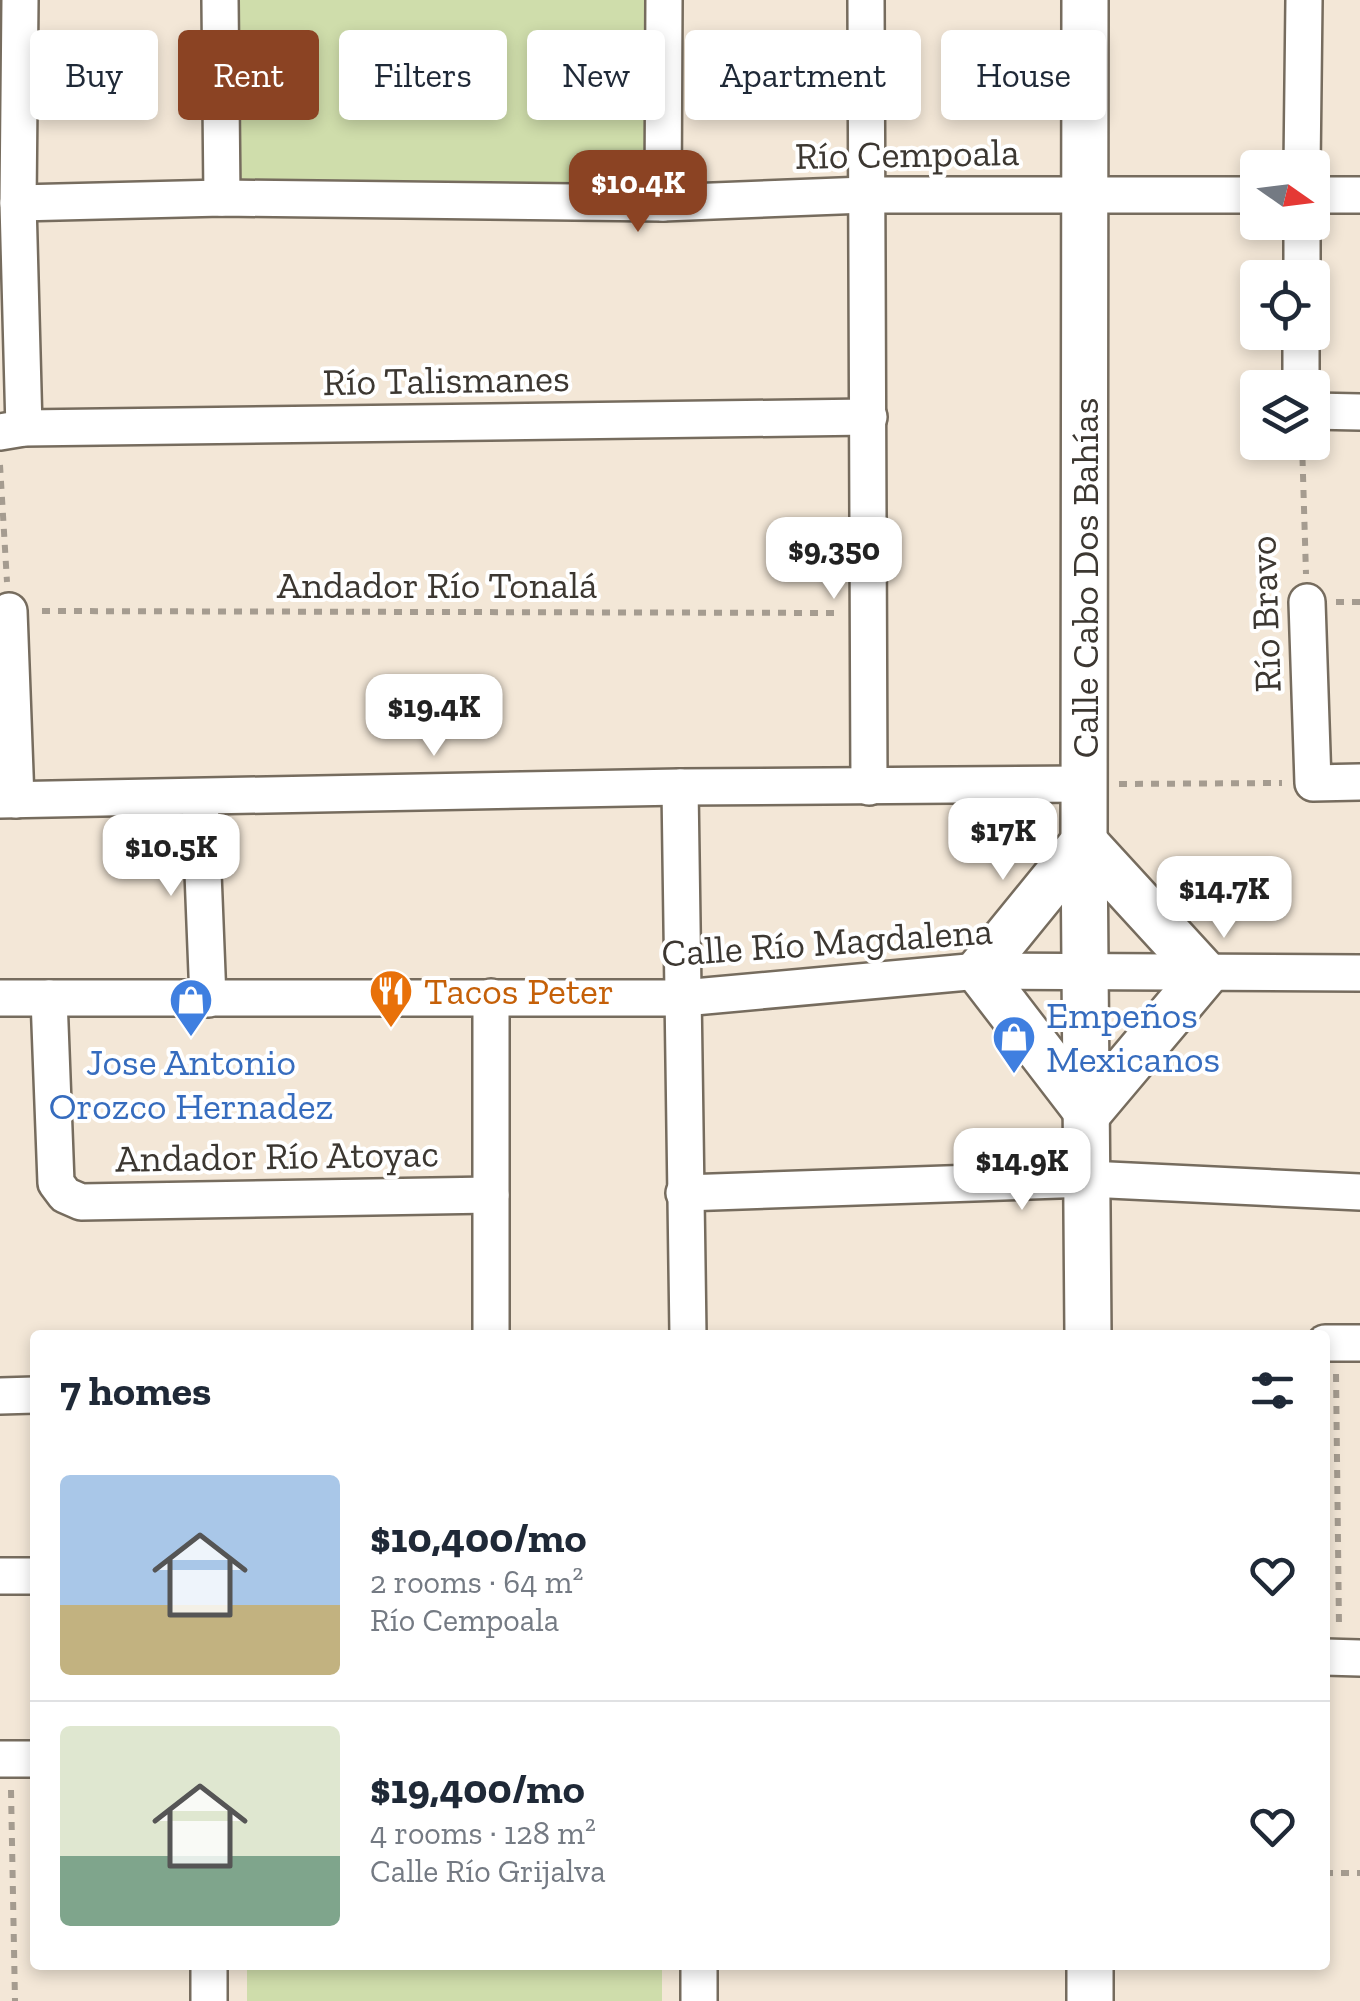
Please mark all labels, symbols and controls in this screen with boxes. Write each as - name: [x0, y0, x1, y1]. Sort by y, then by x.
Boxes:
- chip: Buy: [30, 30, 158, 120]
- chip: Rent: [178, 30, 319, 120]
- chip: Filters: [339, 30, 507, 120]
- chip: New: [527, 30, 665, 120]
- chip: Apartment: [685, 30, 921, 120]
- chip: House: [941, 30, 1106, 120]
- street label: Río Cempoala: [794, 129, 1020, 179]
- pin: $10.4K: [557, 150, 719, 235]
- north arrow: [1240, 150, 1330, 240]
- map controls: [1240, 150, 1330, 460]
- text: $10.4K: [591, 163, 685, 201]
- button: locate: [1240, 260, 1330, 350]
- street label: Río Talismanes: [322, 355, 570, 405]
- button: layers: [1240, 370, 1330, 460]
- street label: Calle Cabo Dos Bahías: [1062, 398, 1108, 758]
- pin: $9,350: [753, 517, 915, 602]
- text: $9,350: [788, 530, 880, 568]
- street label: Río Bravo: [1239, 535, 1291, 693]
- street label: Andador Río Tonalá: [277, 562, 597, 608]
- pin: $19.4K: [353, 674, 515, 759]
- text: $19.4K: [388, 687, 480, 725]
- pin: $17K: [944, 798, 1062, 883]
- text: $17K: [970, 811, 1036, 849]
- pin: $10.5K: [90, 814, 252, 899]
- text: $10.5K: [125, 827, 217, 865]
- pin: $14.7K: [1143, 856, 1305, 941]
- text: $14.7K: [1179, 869, 1269, 907]
- street label: Calle Río Magdalena: [660, 907, 994, 977]
- restaurant icon: Tacos Peter: [368, 968, 414, 1029]
- place label: Tacos Peter: [424, 968, 614, 1014]
- shop icon: Jose Antonio Orozco Hernadez: [168, 977, 214, 1038]
- place label: Empeños Mexicanos: [1046, 992, 1220, 1082]
- shop icon: Empeños Mexicanos: [991, 1014, 1037, 1075]
- place label: Jose Antonio Orozco Hernadez: [49, 1039, 333, 1129]
- pin: $14.9K: [941, 1128, 1103, 1213]
- street label: Andador Río Atoyac: [115, 1130, 439, 1182]
- text: $14.9K: [976, 1141, 1068, 1179]
- icon: filters: [1245, 1363, 1300, 1418]
- text: 7 homes: [60, 1365, 211, 1416]
- text: $10,400/mo: [370, 1512, 586, 1563]
- icon: home: [140, 1515, 260, 1635]
- icon: heart: [1245, 1548, 1300, 1603]
- text: 2 rooms · 64 m²: [370, 1563, 583, 1601]
- text: Río Cempoala: [370, 1601, 559, 1639]
- text: $19,400/mo: [370, 1763, 585, 1814]
- icon: home: [140, 1766, 260, 1886]
- icon: heart: [1245, 1799, 1300, 1854]
- text: 4 rooms · 128 m²: [370, 1814, 596, 1852]
- text: Calle Río Grijalva: [370, 1852, 606, 1890]

